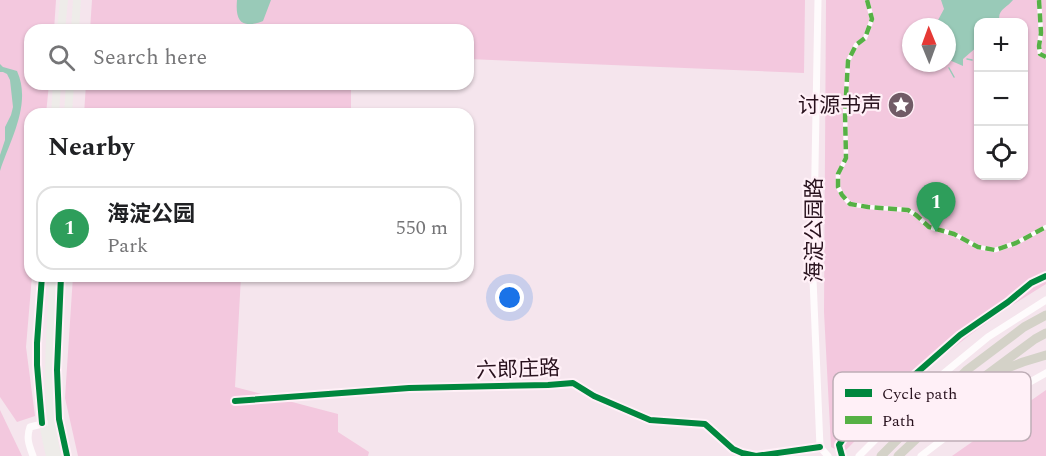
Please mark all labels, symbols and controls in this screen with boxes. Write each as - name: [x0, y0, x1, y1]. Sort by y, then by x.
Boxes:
- north arrow: [902, 18, 956, 72]
- map controls: [974, 18, 1028, 180]
- button: +: [974, 18, 1028, 72]
- search box: [24, 24, 474, 90]
- icon: search: [45, 41, 78, 74]
- text: Search here: [93, 41, 207, 74]
- button: −: [974, 72, 1028, 126]
- place label: 讨源书声: [798, 90, 882, 122]
- place icon: 讨源书声: [886, 90, 916, 120]
- button: locate: [974, 126, 1028, 180]
- text: Nearby: [48, 127, 134, 167]
- street label: 海淀公园路: [799, 178, 831, 283]
- pin: 1: [916, 182, 956, 232]
- text: 海淀公园: [107, 198, 195, 231]
- text: 1: [64, 213, 75, 243]
- text: 550 m: [396, 213, 448, 243]
- text: Park: [107, 231, 148, 261]
- your location: [495, 283, 524, 312]
- street label: 六郎庄路: [476, 353, 561, 387]
- legend: [833, 372, 1031, 441]
- text: Cycle path: [882, 382, 957, 406]
- text: Path: [882, 409, 915, 433]

